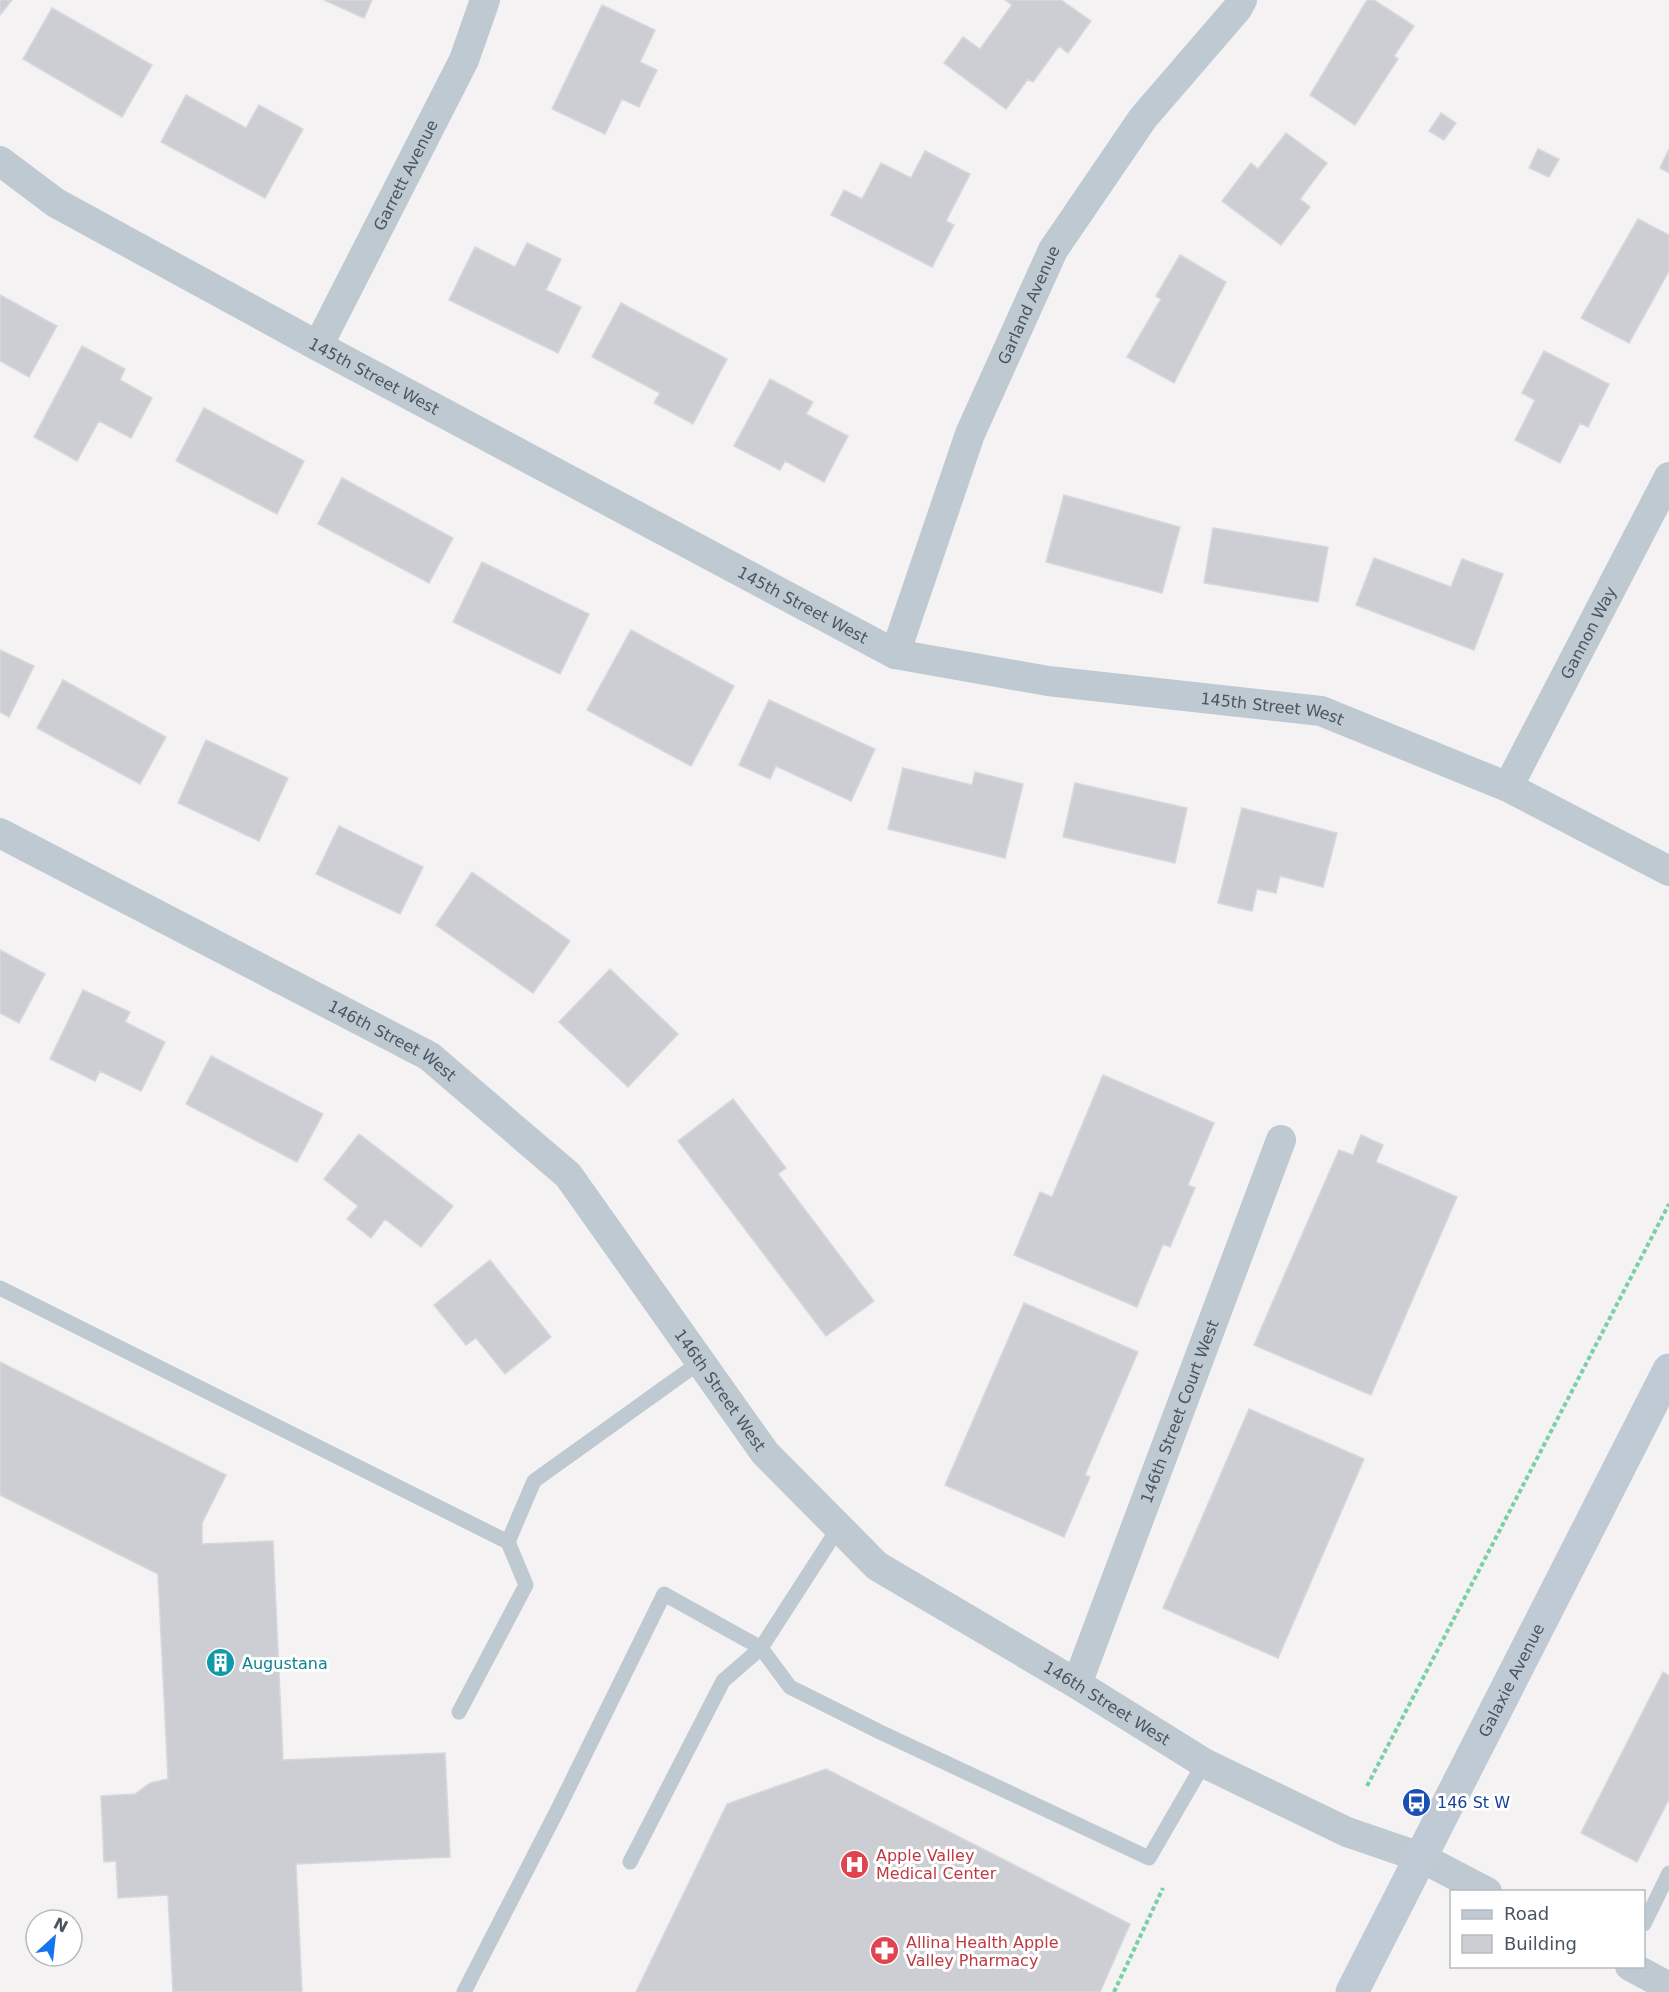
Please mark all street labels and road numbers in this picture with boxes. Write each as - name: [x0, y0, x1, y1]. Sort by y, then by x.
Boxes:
- street label: Garrett Avenue: [370, 117, 442, 234]
- street label: Garland Avenue: [994, 243, 1064, 367]
- street label: 145th Street West: [305, 334, 442, 419]
- street label: 145th Street West: [734, 563, 871, 648]
- street label: Gannon Way: [1557, 583, 1620, 682]
- street label: 145th Street West: [1199, 689, 1347, 729]
- street label: 146th Street West: [325, 996, 460, 1085]
- street label: 146th Street Court West: [1137, 1317, 1223, 1506]
- street label: 146th Street West: [670, 1326, 770, 1455]
- street label: Galaxie Avenue: [1475, 1620, 1548, 1740]
- street label: 146th Street West: [1040, 1657, 1174, 1750]

